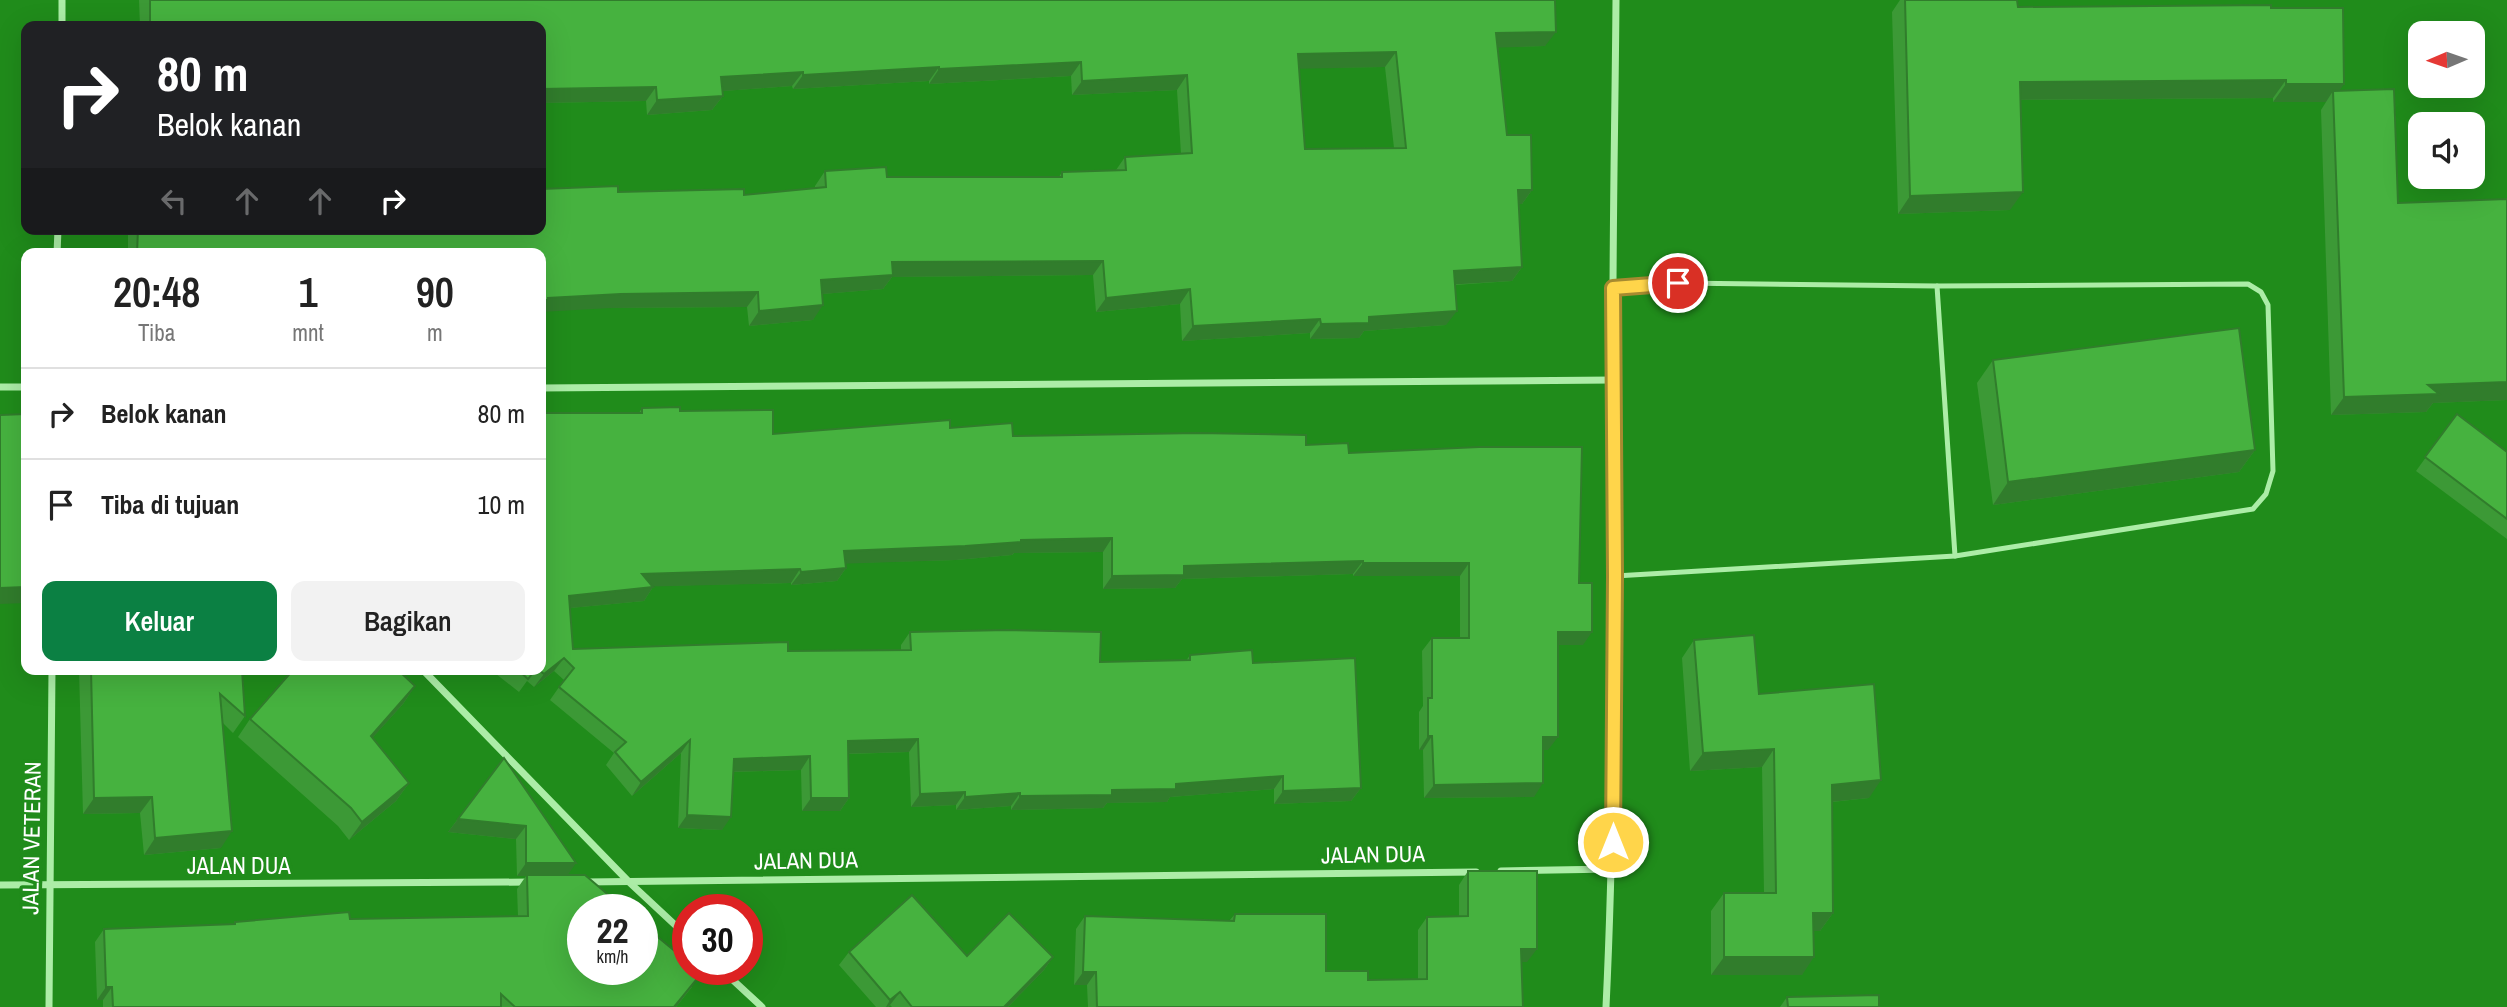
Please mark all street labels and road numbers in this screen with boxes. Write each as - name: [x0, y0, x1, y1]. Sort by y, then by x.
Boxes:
- street label: JALAN VETERAN: [14, 761, 48, 915]
- street label: JALAN DUA: [1321, 838, 1426, 870]
- street label: JALAN DUA: [754, 844, 859, 876]
- street label: JALAN DUA: [187, 850, 291, 881]

